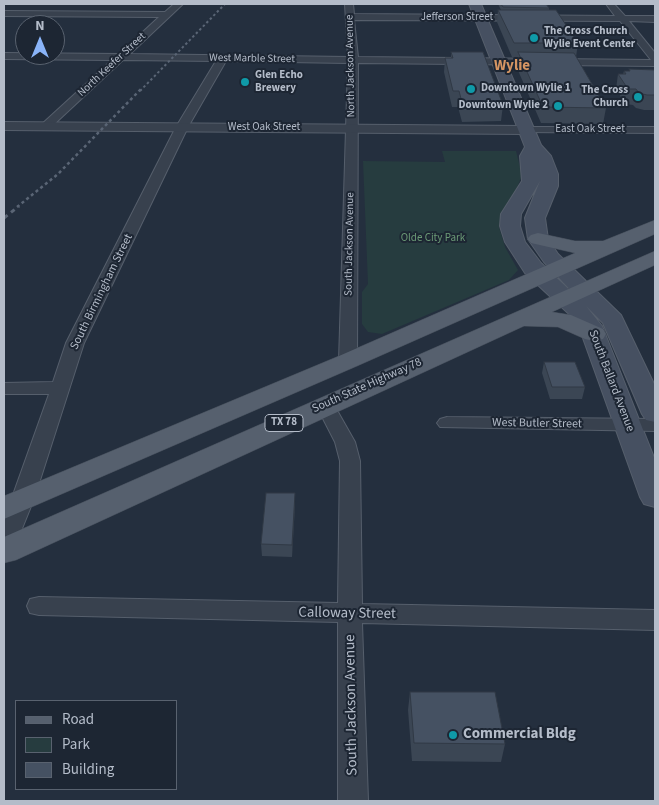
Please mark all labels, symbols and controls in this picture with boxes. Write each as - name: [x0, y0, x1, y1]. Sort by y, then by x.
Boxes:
- street label: Jefferson Street: [421, 11, 493, 25]
- north arrow: [15, 15, 65, 65]
- street label: North Jackson Avenue: [344, 15, 358, 117]
- text: N: [35, 16, 45, 36]
- place label: The Cross Church Wylie Event Center: [544, 25, 635, 51]
- street label: North Keefer Street: [75, 30, 149, 100]
- marker: The Cross Church Wylie Event Center: [528, 32, 540, 44]
- street label: West Marble Street: [209, 52, 295, 66]
- district label: Wylie: [494, 58, 530, 76]
- place label: Glen Echo Brewery: [255, 69, 303, 95]
- marker: Glen Echo Brewery: [239, 76, 251, 88]
- place label: Downtown Wylie 1: [481, 82, 570, 96]
- marker: Downtown Wylie 1: [465, 83, 477, 95]
- place label: The Cross Church: [581, 84, 628, 110]
- marker: The Cross Church: [632, 91, 644, 103]
- place label: Downtown Wylie 2: [459, 99, 548, 113]
- marker: Downtown Wylie 2: [552, 100, 564, 112]
- street label: West Oak Street: [228, 121, 300, 135]
- street label: East Oak Street: [555, 123, 625, 137]
- street label: South Jackson Avenue: [342, 192, 358, 296]
- street label: South Birmingham Street: [68, 232, 136, 352]
- park label: Olde City Park: [401, 232, 465, 246]
- street label: South Ballard Avenue: [585, 328, 637, 434]
- street label: South State Highway 78: [310, 355, 424, 417]
- road number: TX 78: [265, 414, 303, 432]
- street label: West Butler Street: [492, 416, 582, 432]
- street label: Calloway Street: [298, 604, 396, 624]
- street label: South Jackson Avenue: [342, 634, 362, 776]
- legend: [15, 700, 178, 790]
- text: Road: [62, 709, 94, 730]
- place label: Commercial Bldg: [463, 726, 576, 744]
- marker: Commercial Bldg: [447, 729, 459, 741]
- text: Park: [62, 734, 90, 755]
- text: Building: [62, 759, 114, 780]

